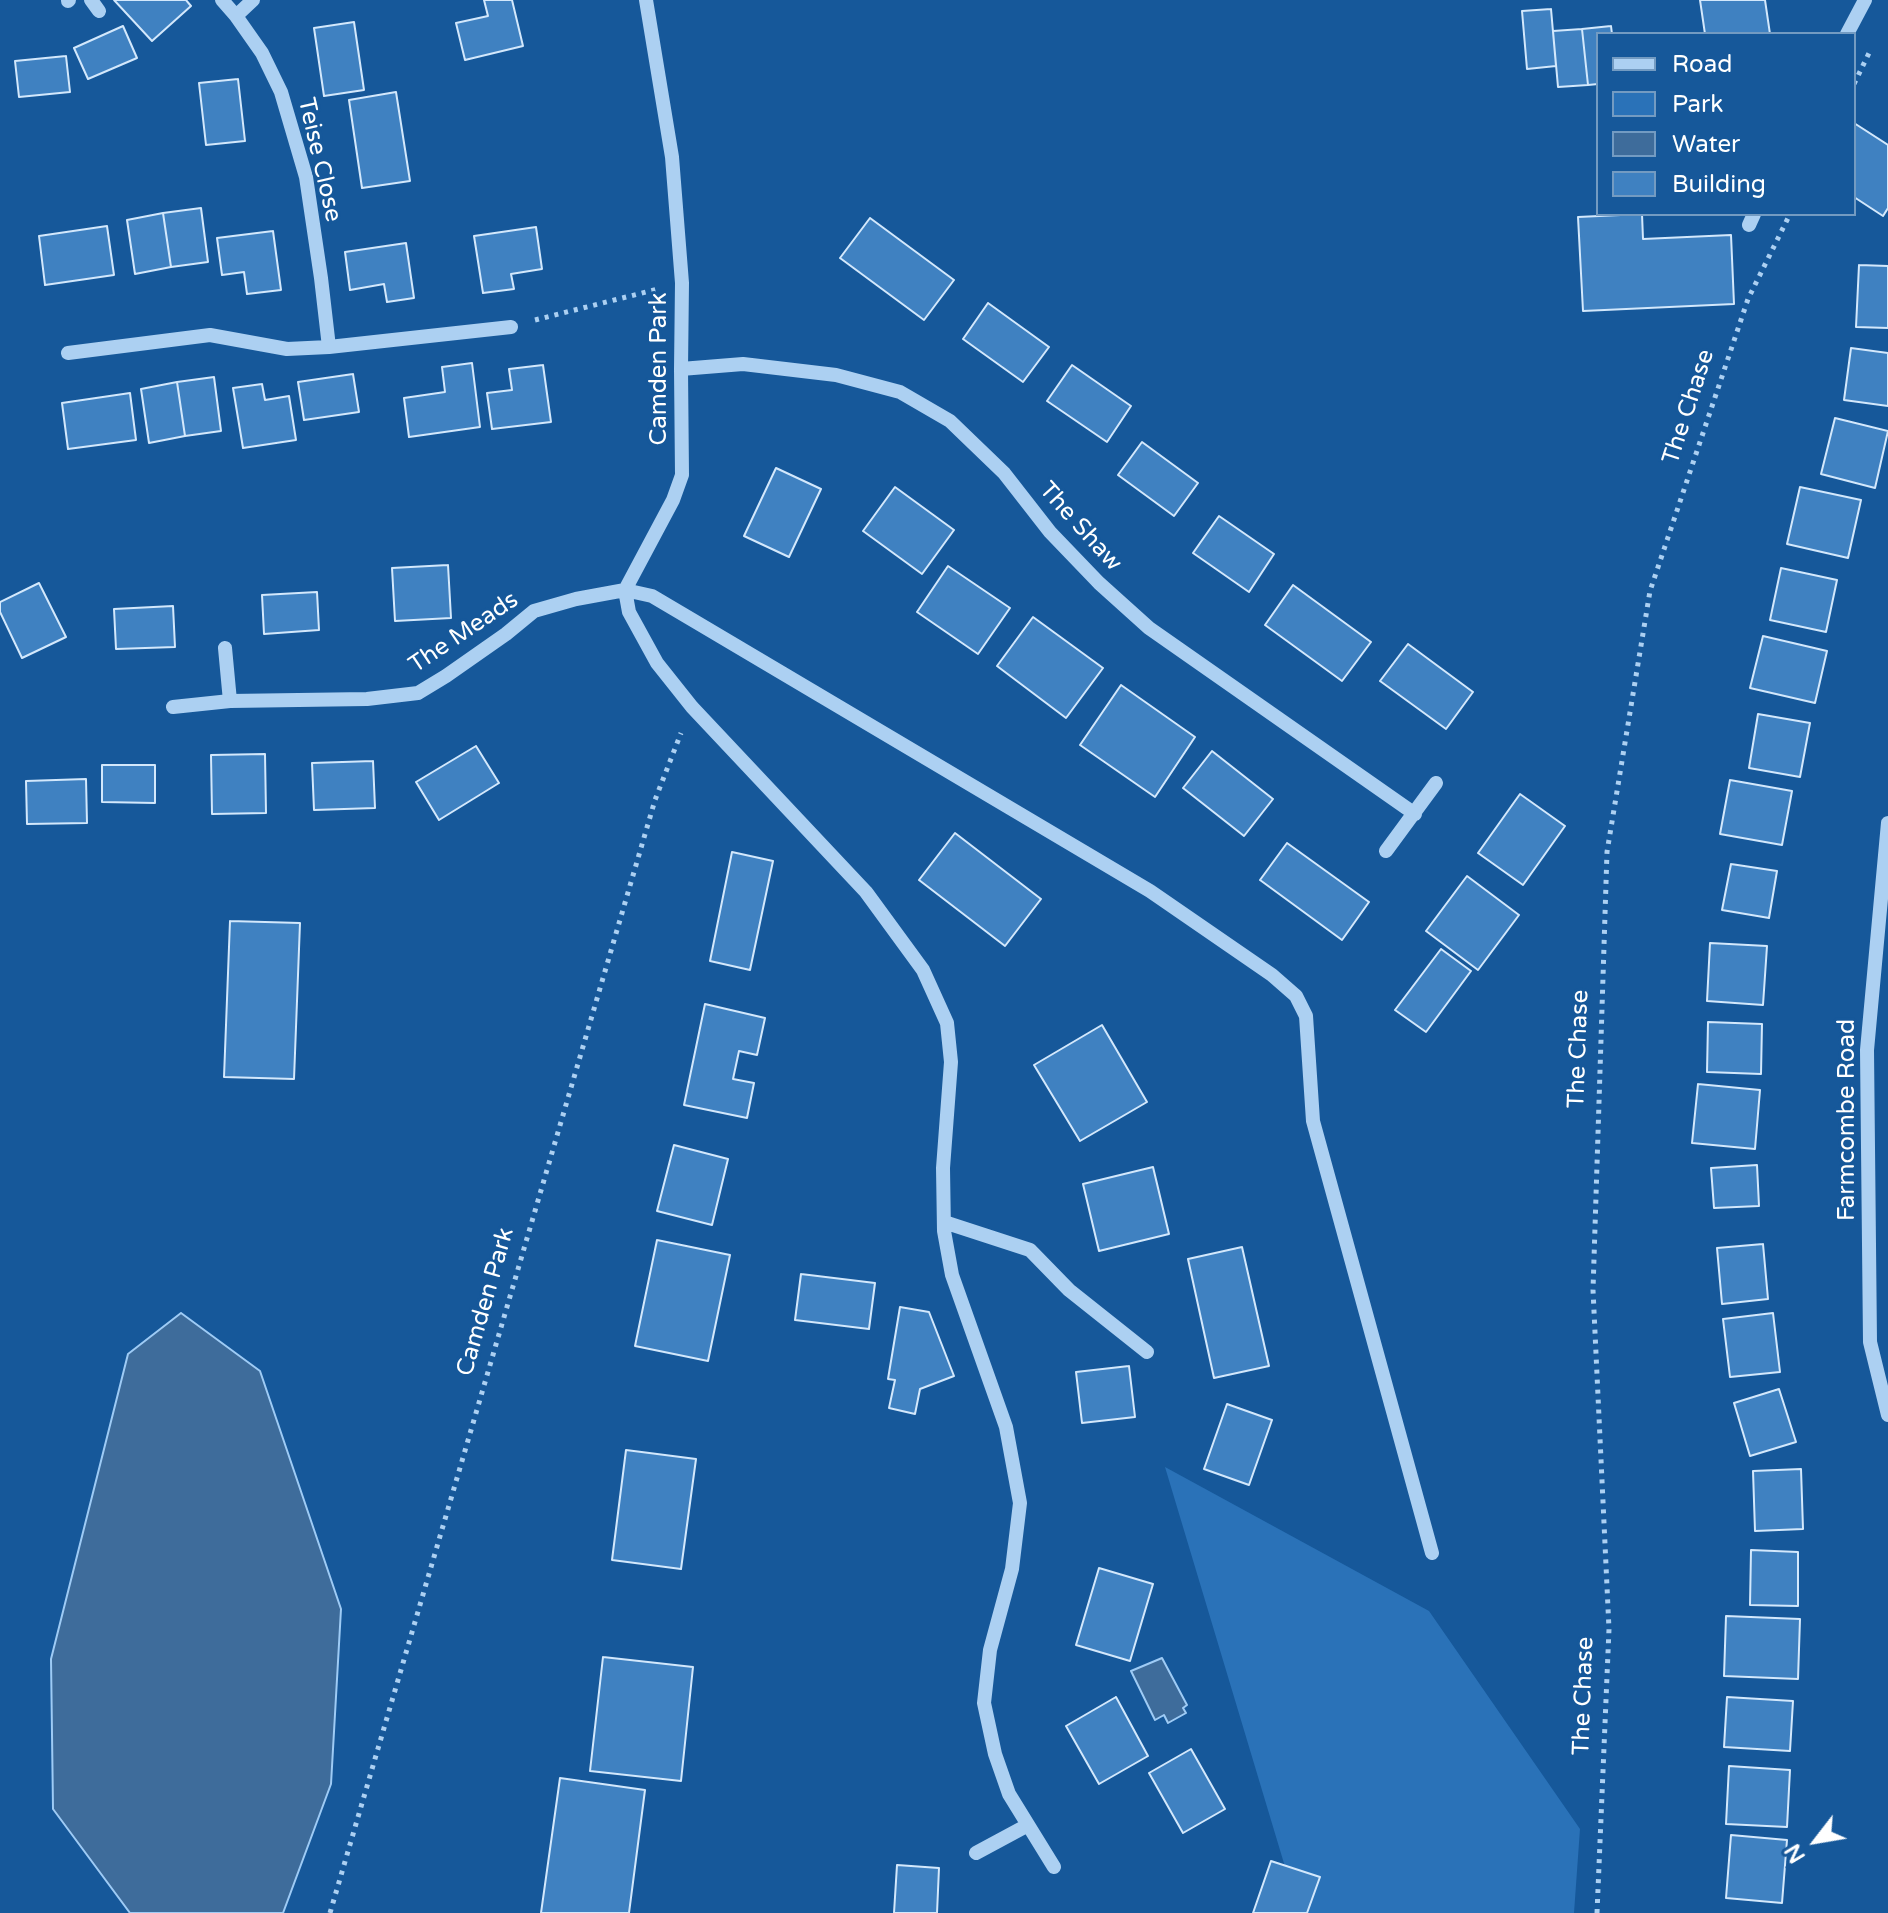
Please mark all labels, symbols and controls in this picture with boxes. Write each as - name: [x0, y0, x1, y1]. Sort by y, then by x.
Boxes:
- legend: [1596, 32, 1856, 216]
- text: Road: [1672, 50, 1732, 79]
- text: Park: [1672, 90, 1723, 119]
- street label: Teise Close: [291, 95, 347, 225]
- text: Water: [1672, 130, 1740, 159]
- text: Building: [1672, 170, 1766, 199]
- street label: Camden Park: [646, 292, 674, 446]
- street label: The Chase: [1657, 346, 1721, 468]
- street label: The Shaw: [1032, 476, 1128, 578]
- street label: The Meads: [404, 586, 524, 680]
- street label: The Chase: [1563, 989, 1595, 1109]
- street label: Farmcombe Road: [1834, 1019, 1862, 1221]
- street label: Camden Park: [451, 1224, 521, 1380]
- street label: The Chase: [1568, 1636, 1600, 1756]
- north arrow: [1776, 1801, 1856, 1881]
- text: N: [1780, 1839, 1811, 1868]

